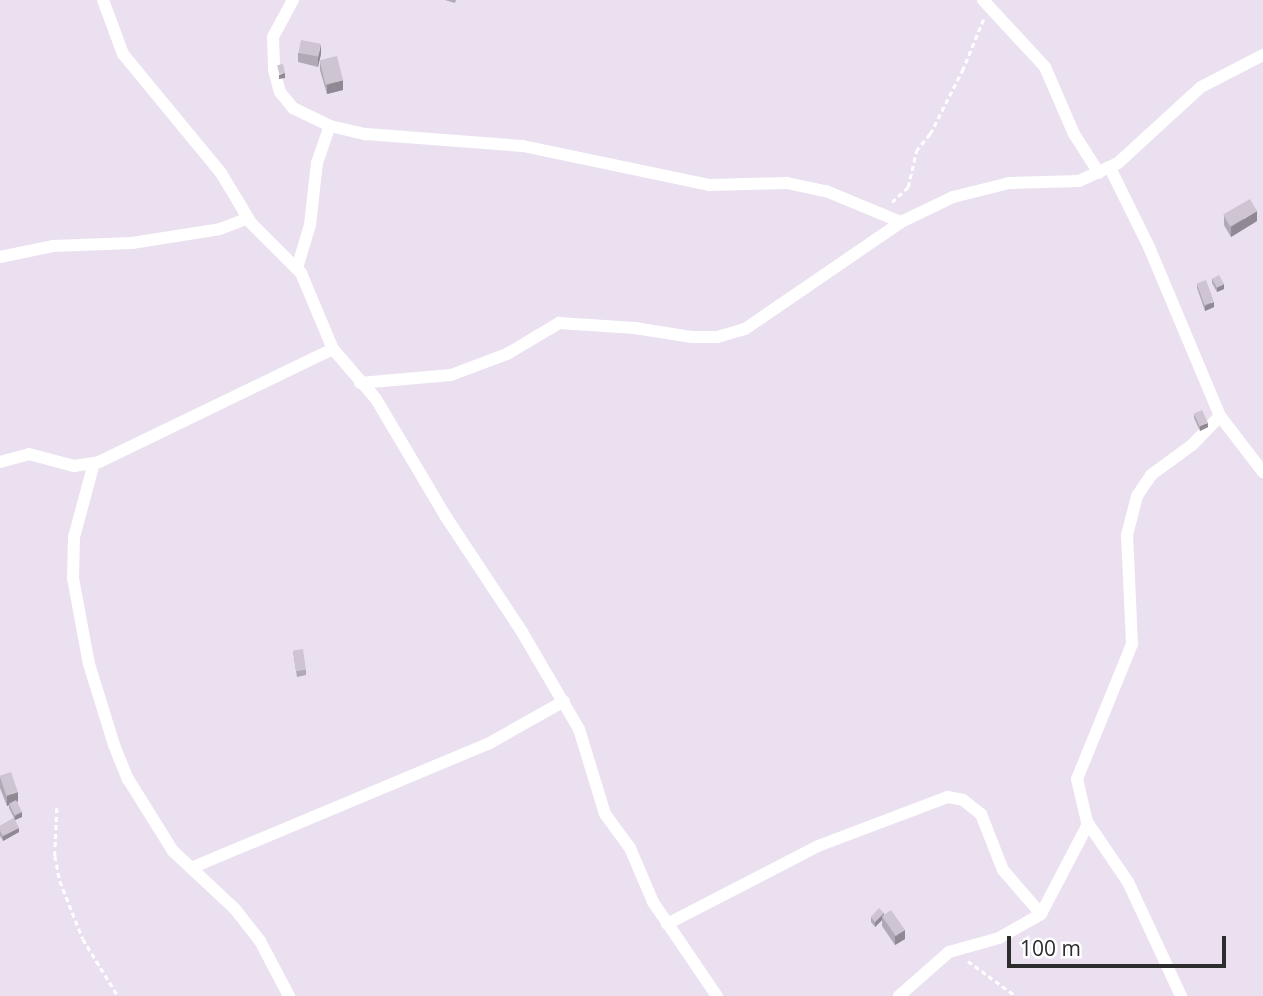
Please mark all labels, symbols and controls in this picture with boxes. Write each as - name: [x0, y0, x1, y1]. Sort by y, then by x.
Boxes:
- scale bar: [1011, 922, 1230, 966]
- text: 100 m: [1020, 934, 1081, 962]

